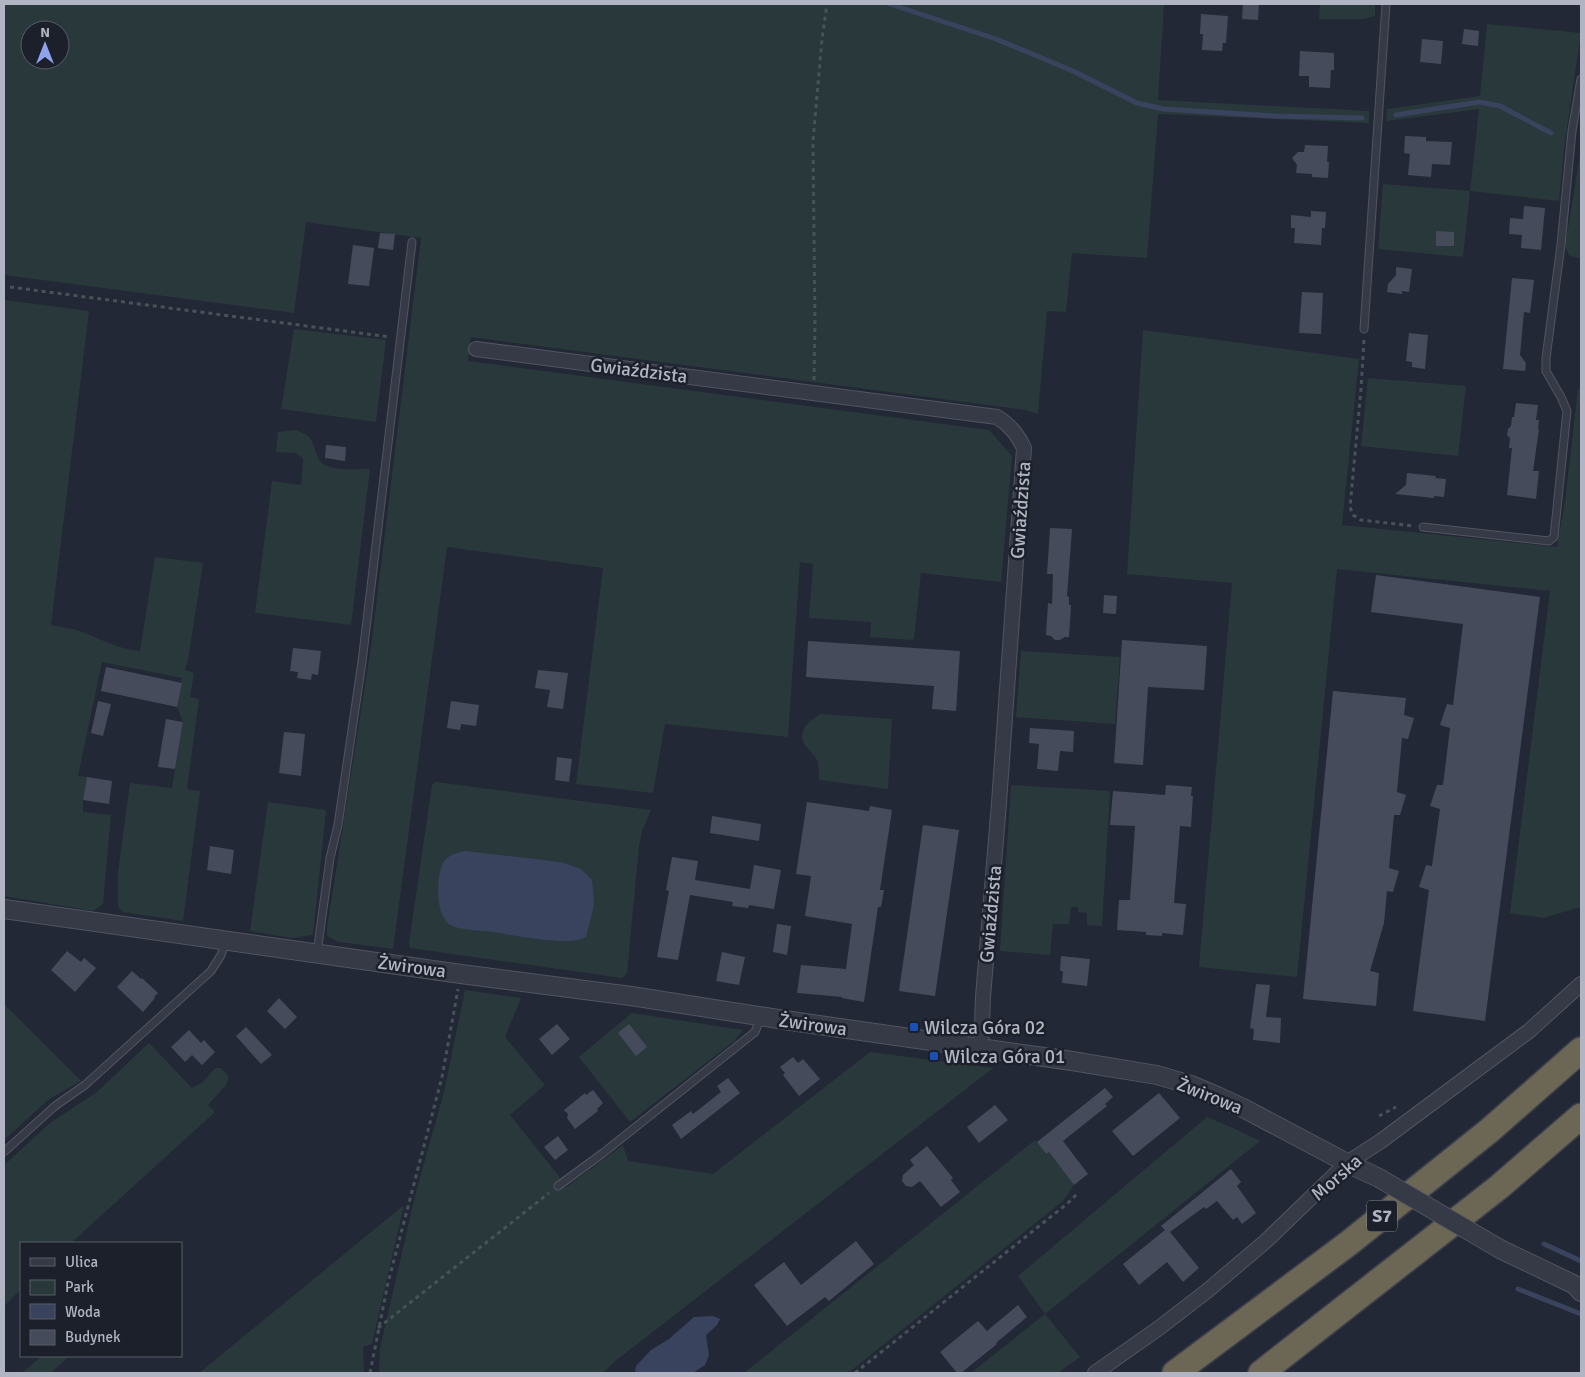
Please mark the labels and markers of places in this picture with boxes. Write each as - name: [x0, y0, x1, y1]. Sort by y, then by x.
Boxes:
- place label: Wilcza Góra 02: [924, 1016, 1045, 1040]
- marker: Wilcza Góra 02: [908, 1021, 920, 1033]
- place label: Wilcza Góra 01: [944, 1045, 1065, 1069]
- marker: Wilcza Góra 01: [928, 1050, 940, 1062]

